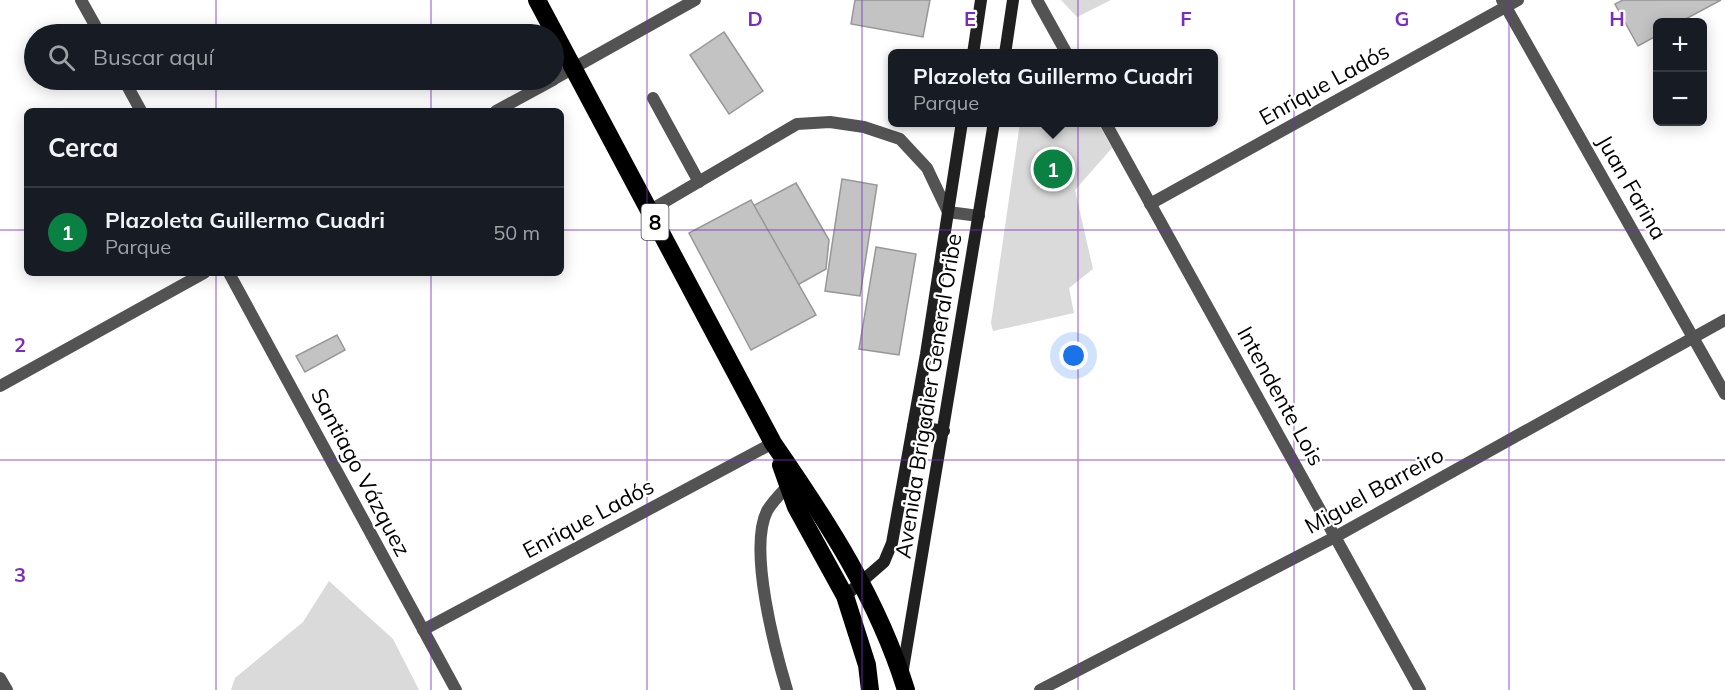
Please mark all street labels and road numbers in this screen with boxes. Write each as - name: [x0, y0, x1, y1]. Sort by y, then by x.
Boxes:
- street label: Enrique Ladós: [1254, 37, 1394, 131]
- street label: Juan Farina: [1591, 130, 1673, 244]
- road number: 8: [642, 204, 668, 240]
- street label: Avenida Brigadier General Oribe: [888, 232, 968, 560]
- street label: Intendente Lois: [1231, 321, 1331, 471]
- street label: Santiago Vázquez: [305, 383, 417, 561]
- street label: Miguel Barreiro: [1300, 440, 1448, 540]
- street label: Enrique Ladós: [518, 472, 658, 564]

